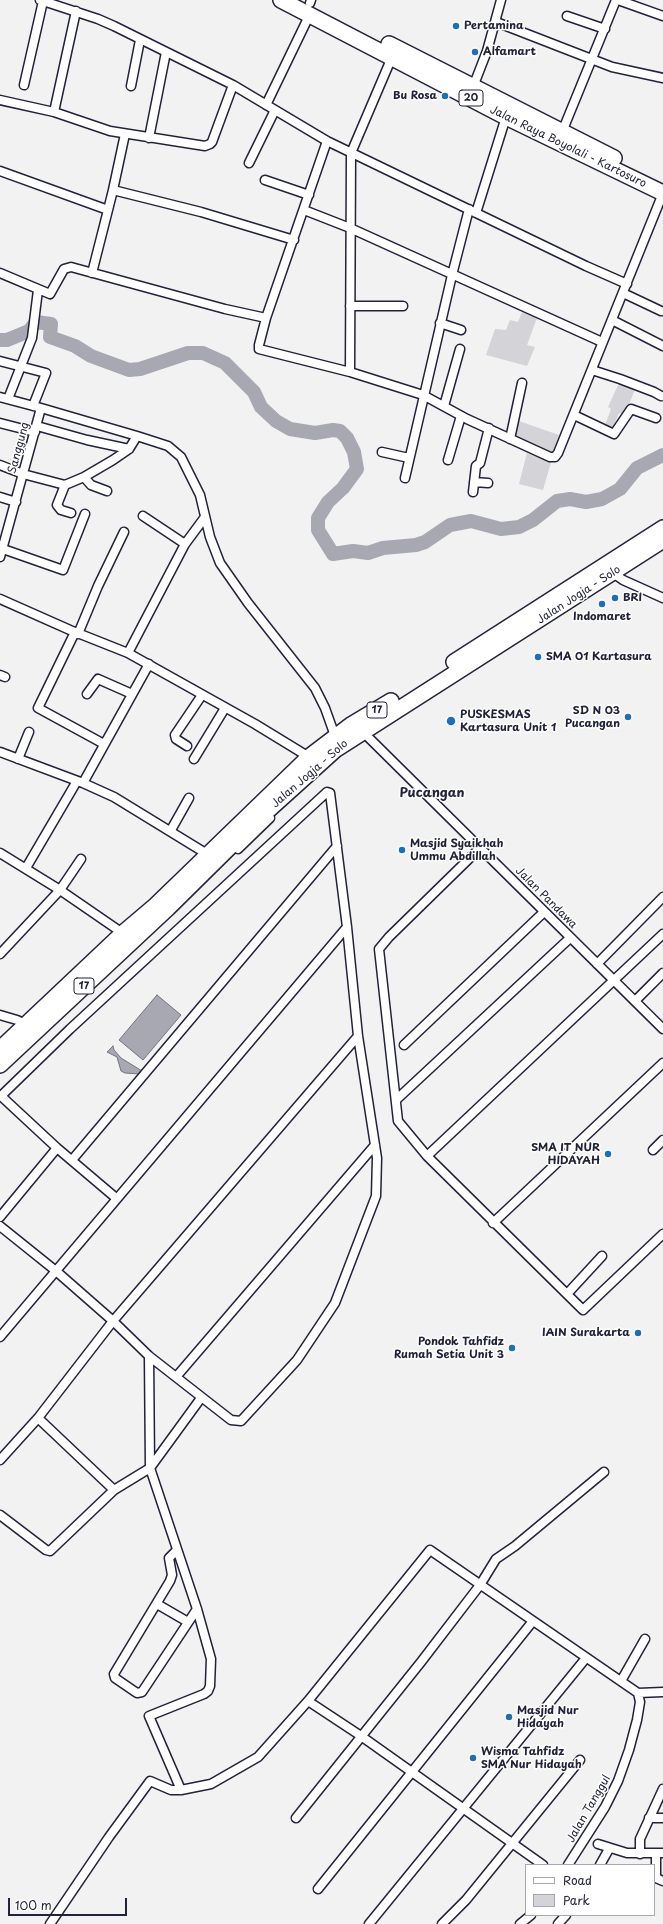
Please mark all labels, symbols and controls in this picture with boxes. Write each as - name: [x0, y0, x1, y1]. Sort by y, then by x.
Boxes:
- place label: Pertamina: [464, 19, 524, 33]
- marker: Pertamina: [451, 21, 461, 31]
- place label: Alfamart: [483, 45, 536, 59]
- marker: Alfamart: [470, 47, 480, 57]
- place label: Bu Rosa: [393, 89, 437, 103]
- road number: 20: [459, 90, 483, 106]
- marker: Bu Rosa: [440, 91, 450, 101]
- street label: Jalan Raya Boyolali - Kartosuro: [488, 103, 648, 191]
- street label: Sanggung: [6, 421, 32, 475]
- street label: Jalan Jogja - Solo: [535, 563, 623, 627]
- place label: BRI: [623, 591, 642, 605]
- marker: BRI: [610, 593, 620, 603]
- marker: Indomaret: [597, 599, 607, 609]
- place label: Indomaret: [573, 610, 631, 624]
- place label: SMA 01 Kartasura: [546, 650, 652, 664]
- marker: SMA 01 Kartasura: [533, 652, 543, 662]
- road number: 17: [367, 702, 387, 718]
- place label: SD N 03 Pucangan: [565, 704, 620, 730]
- place label: PUSKESMAS Kartasura Unit 1: [460, 708, 556, 734]
- marker: SD N 03 Pucangan: [623, 712, 633, 722]
- marker: PUSKESMAS Kartasura Unit 1: [445, 715, 457, 727]
- street label: Jalan Jogja - Solo: [269, 737, 351, 811]
- district label: Pucangan: [399, 785, 465, 801]
- place label: Masjid Syaikhah Ummu Abdillah: [410, 837, 504, 863]
- marker: Masjid Syaikhah Ummu Abdillah: [397, 845, 407, 855]
- street label: Jalan Pandawa: [512, 864, 580, 932]
- road number: 17: [74, 978, 94, 994]
- place label: SMA IT NUR HIDAYAH: [531, 1141, 600, 1167]
- marker: SMA IT NUR HIDAYAH: [603, 1149, 613, 1159]
- place label: IAIN Surakarta: [542, 1326, 630, 1340]
- marker: IAIN Surakarta: [633, 1328, 643, 1338]
- place label: Pondok Tahfidz Rumah Setia Unit 3: [394, 1335, 504, 1361]
- marker: Pondok Tahfidz Rumah Setia Unit 3: [507, 1343, 517, 1353]
- place label: Masjid Nur Hidayah: [517, 1704, 579, 1730]
- marker: Masjid Nur Hidayah: [504, 1712, 514, 1722]
- place label: Wisma Tahfidz SMA Nur Hidayah: [481, 1745, 582, 1771]
- marker: Wisma Tahfidz SMA Nur Hidayah: [468, 1753, 478, 1763]
- street label: Jalan Tanggul: [564, 1773, 614, 1845]
- legend: [525, 1864, 655, 1916]
- text: Road: [563, 1871, 592, 1889]
- scale bar: [10, 1890, 129, 1916]
- text: Park: [563, 1891, 590, 1909]
- text: 100 m: [15, 1896, 52, 1914]

